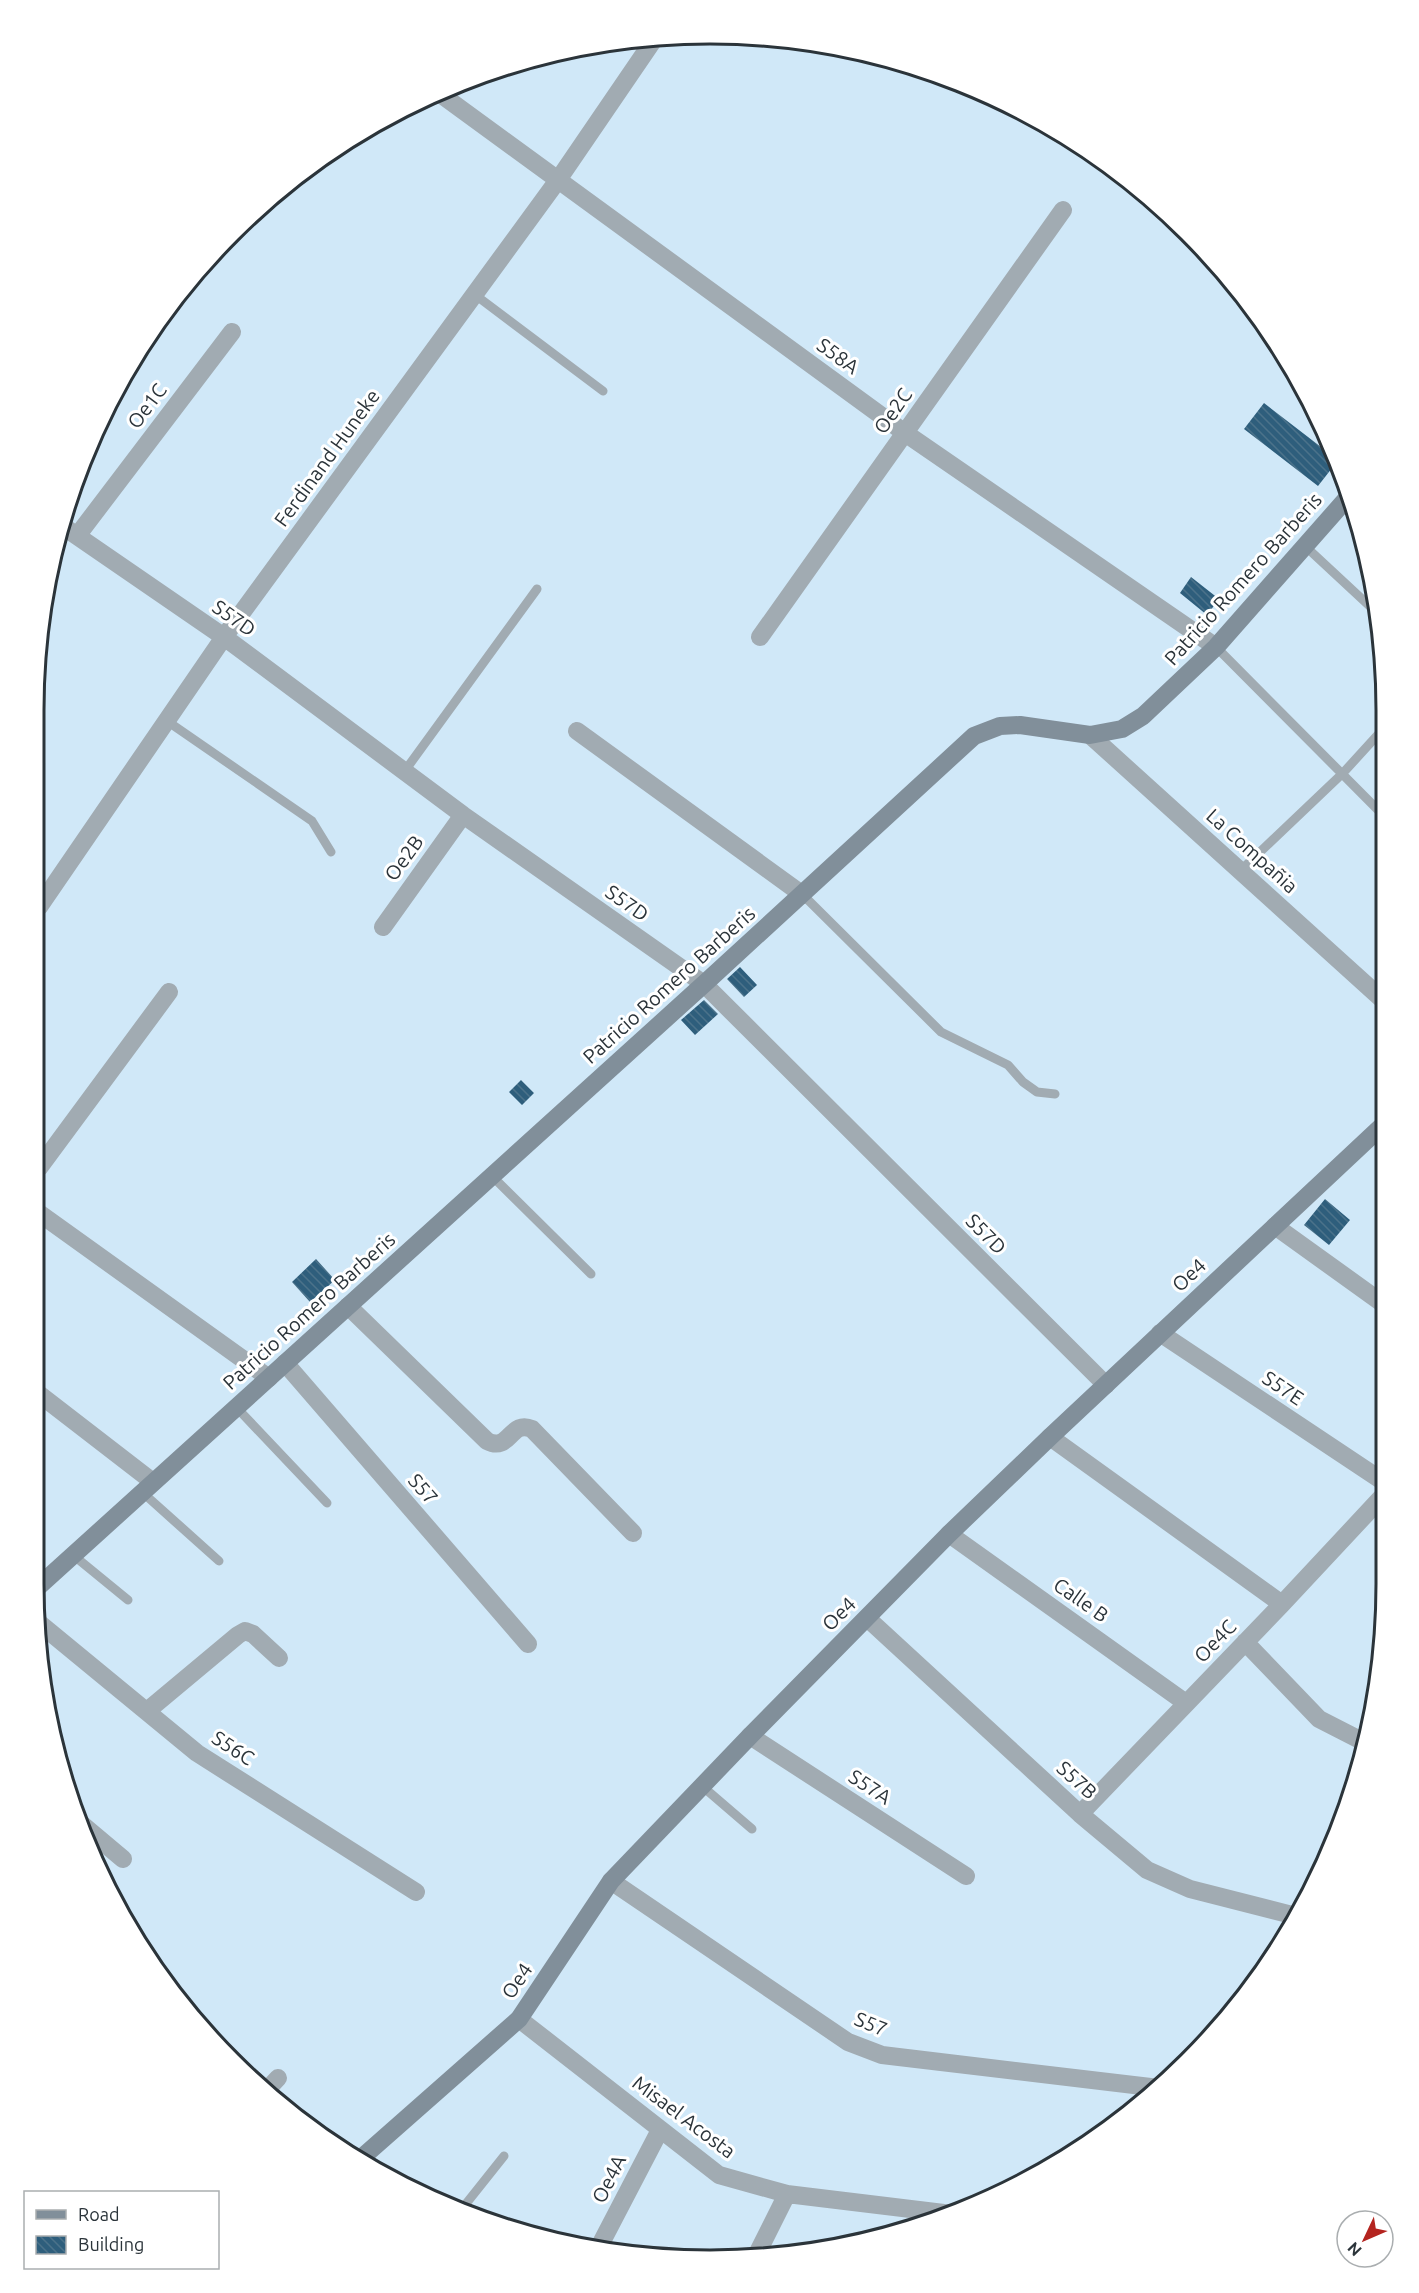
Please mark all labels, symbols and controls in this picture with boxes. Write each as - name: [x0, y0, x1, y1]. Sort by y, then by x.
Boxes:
- street label: S58A: [813, 333, 864, 378]
- street label: Oe1C: [122, 379, 171, 433]
- street label: Oe2C: [869, 384, 916, 438]
- street label: Ferdinand Huneke: [269, 385, 384, 531]
- street label: Patricio Romero Barberis: [1159, 488, 1326, 669]
- street label: S57D: [208, 595, 260, 641]
- street label: La Compañia: [1202, 804, 1303, 898]
- street label: Oe2B: [379, 830, 428, 885]
- street label: S57D: [601, 880, 653, 926]
- street label: Patricio Romero Barberis: [578, 901, 759, 1068]
- street label: S57D: [962, 1209, 1011, 1258]
- street label: Patricio Romero Barberis: [218, 1227, 399, 1394]
- street label: Oe4: [1167, 1253, 1210, 1296]
- street label: S57E: [1258, 1366, 1308, 1409]
- street label: S57: [404, 1469, 443, 1509]
- street label: Calle B: [1050, 1573, 1113, 1627]
- street label: Oe4: [817, 1592, 860, 1635]
- street label: Oe4C: [1189, 1615, 1240, 1667]
- street label: S56C: [208, 1726, 259, 1770]
- street label: S57B: [1053, 1756, 1102, 1803]
- street label: S57A: [845, 1764, 896, 1809]
- street label: Oe4: [496, 1959, 537, 2003]
- street label: S57: [852, 2007, 891, 2040]
- street label: Misael Acosta: [628, 2070, 740, 2163]
- street label: Oe4A: [587, 2151, 630, 2207]
- legend: [24, 2191, 219, 2269]
- text: Road: [78, 2204, 120, 2224]
- north arrow: [1335, 2209, 1395, 2269]
- text: Building: [78, 2234, 144, 2254]
- text: N: [1344, 2239, 1365, 2260]

